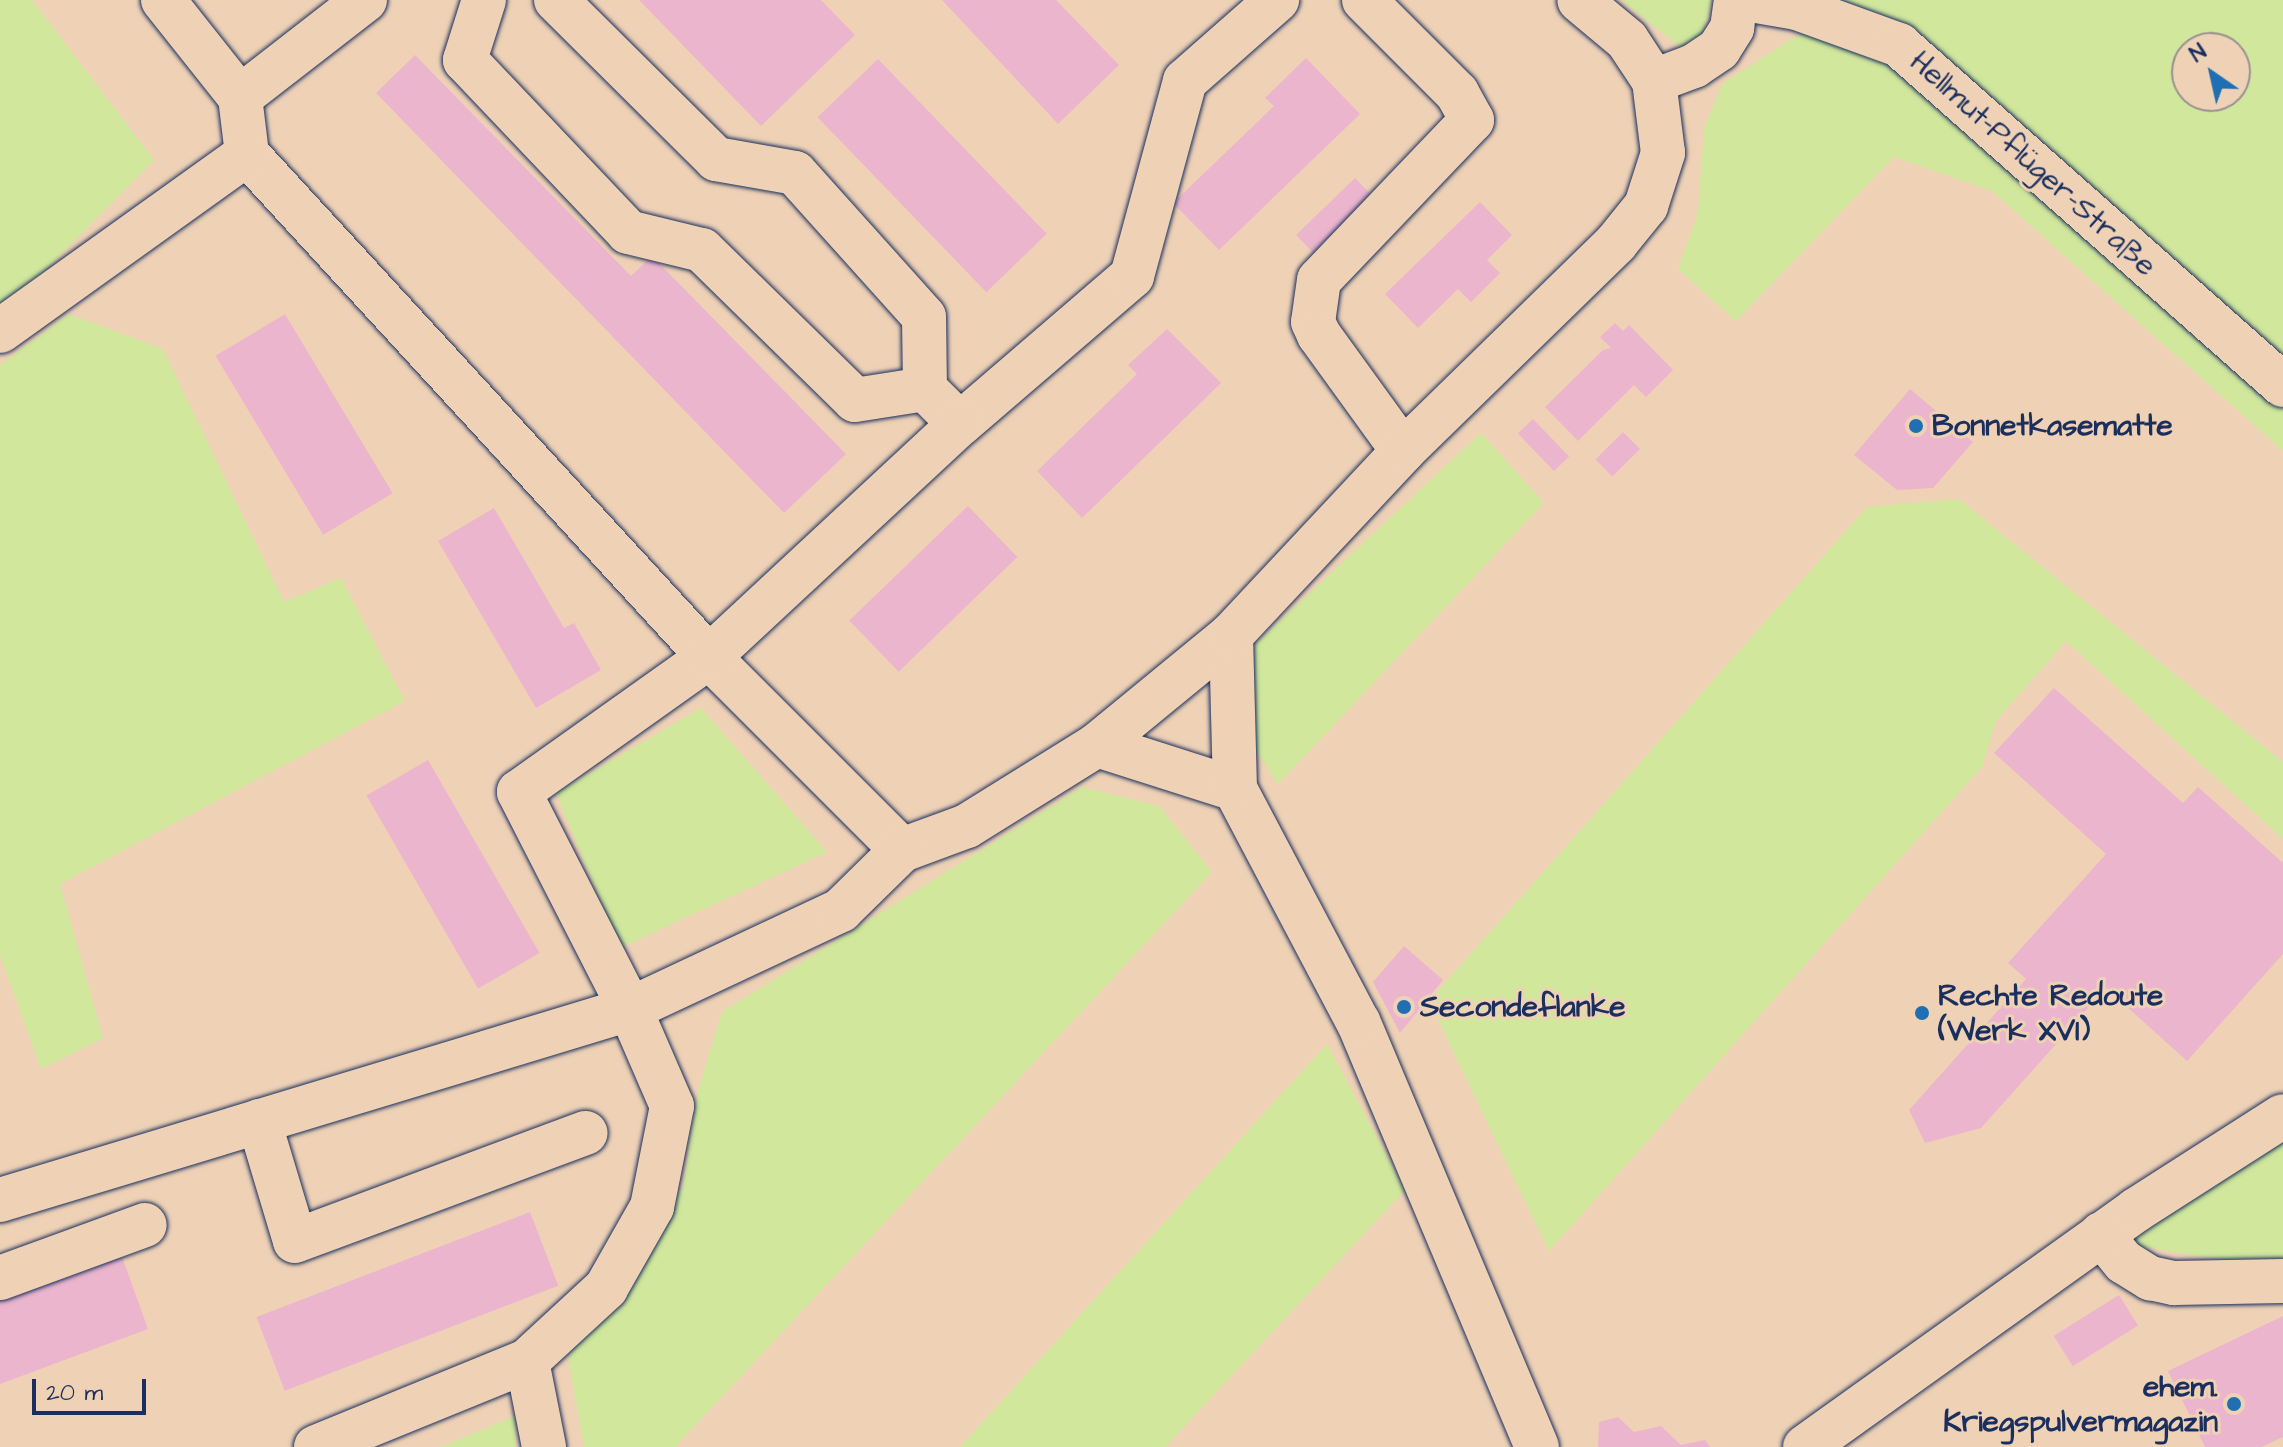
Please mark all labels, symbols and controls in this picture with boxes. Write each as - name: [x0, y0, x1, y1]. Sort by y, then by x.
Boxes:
- north arrow: [2171, 32, 2251, 112]
- text: N: [2184, 37, 2213, 70]
- street label: Hellmut-Pflüger-Straße: [1902, 44, 2164, 284]
- place label: Bonnetkasematte: [1932, 408, 2173, 444]
- marker: Bonnetkasematte: [1907, 417, 1925, 435]
- place label: Rechte Redoute (Werk XVI): [1938, 978, 2163, 1048]
- place label: Secondeflanke: [1420, 989, 1625, 1025]
- marker: Secondeflanke: [1395, 998, 1413, 1016]
- marker: Rechte Redoute (Werk XVI): [1913, 1004, 1931, 1022]
- scale bar: [36, 1363, 150, 1413]
- place label: ehem. Kriegspulvermagazin: [1943, 1369, 2218, 1440]
- text: 20 m: [46, 1376, 103, 1410]
- marker: ehem. Kriegspulvermagazin: [2225, 1395, 2243, 1413]

